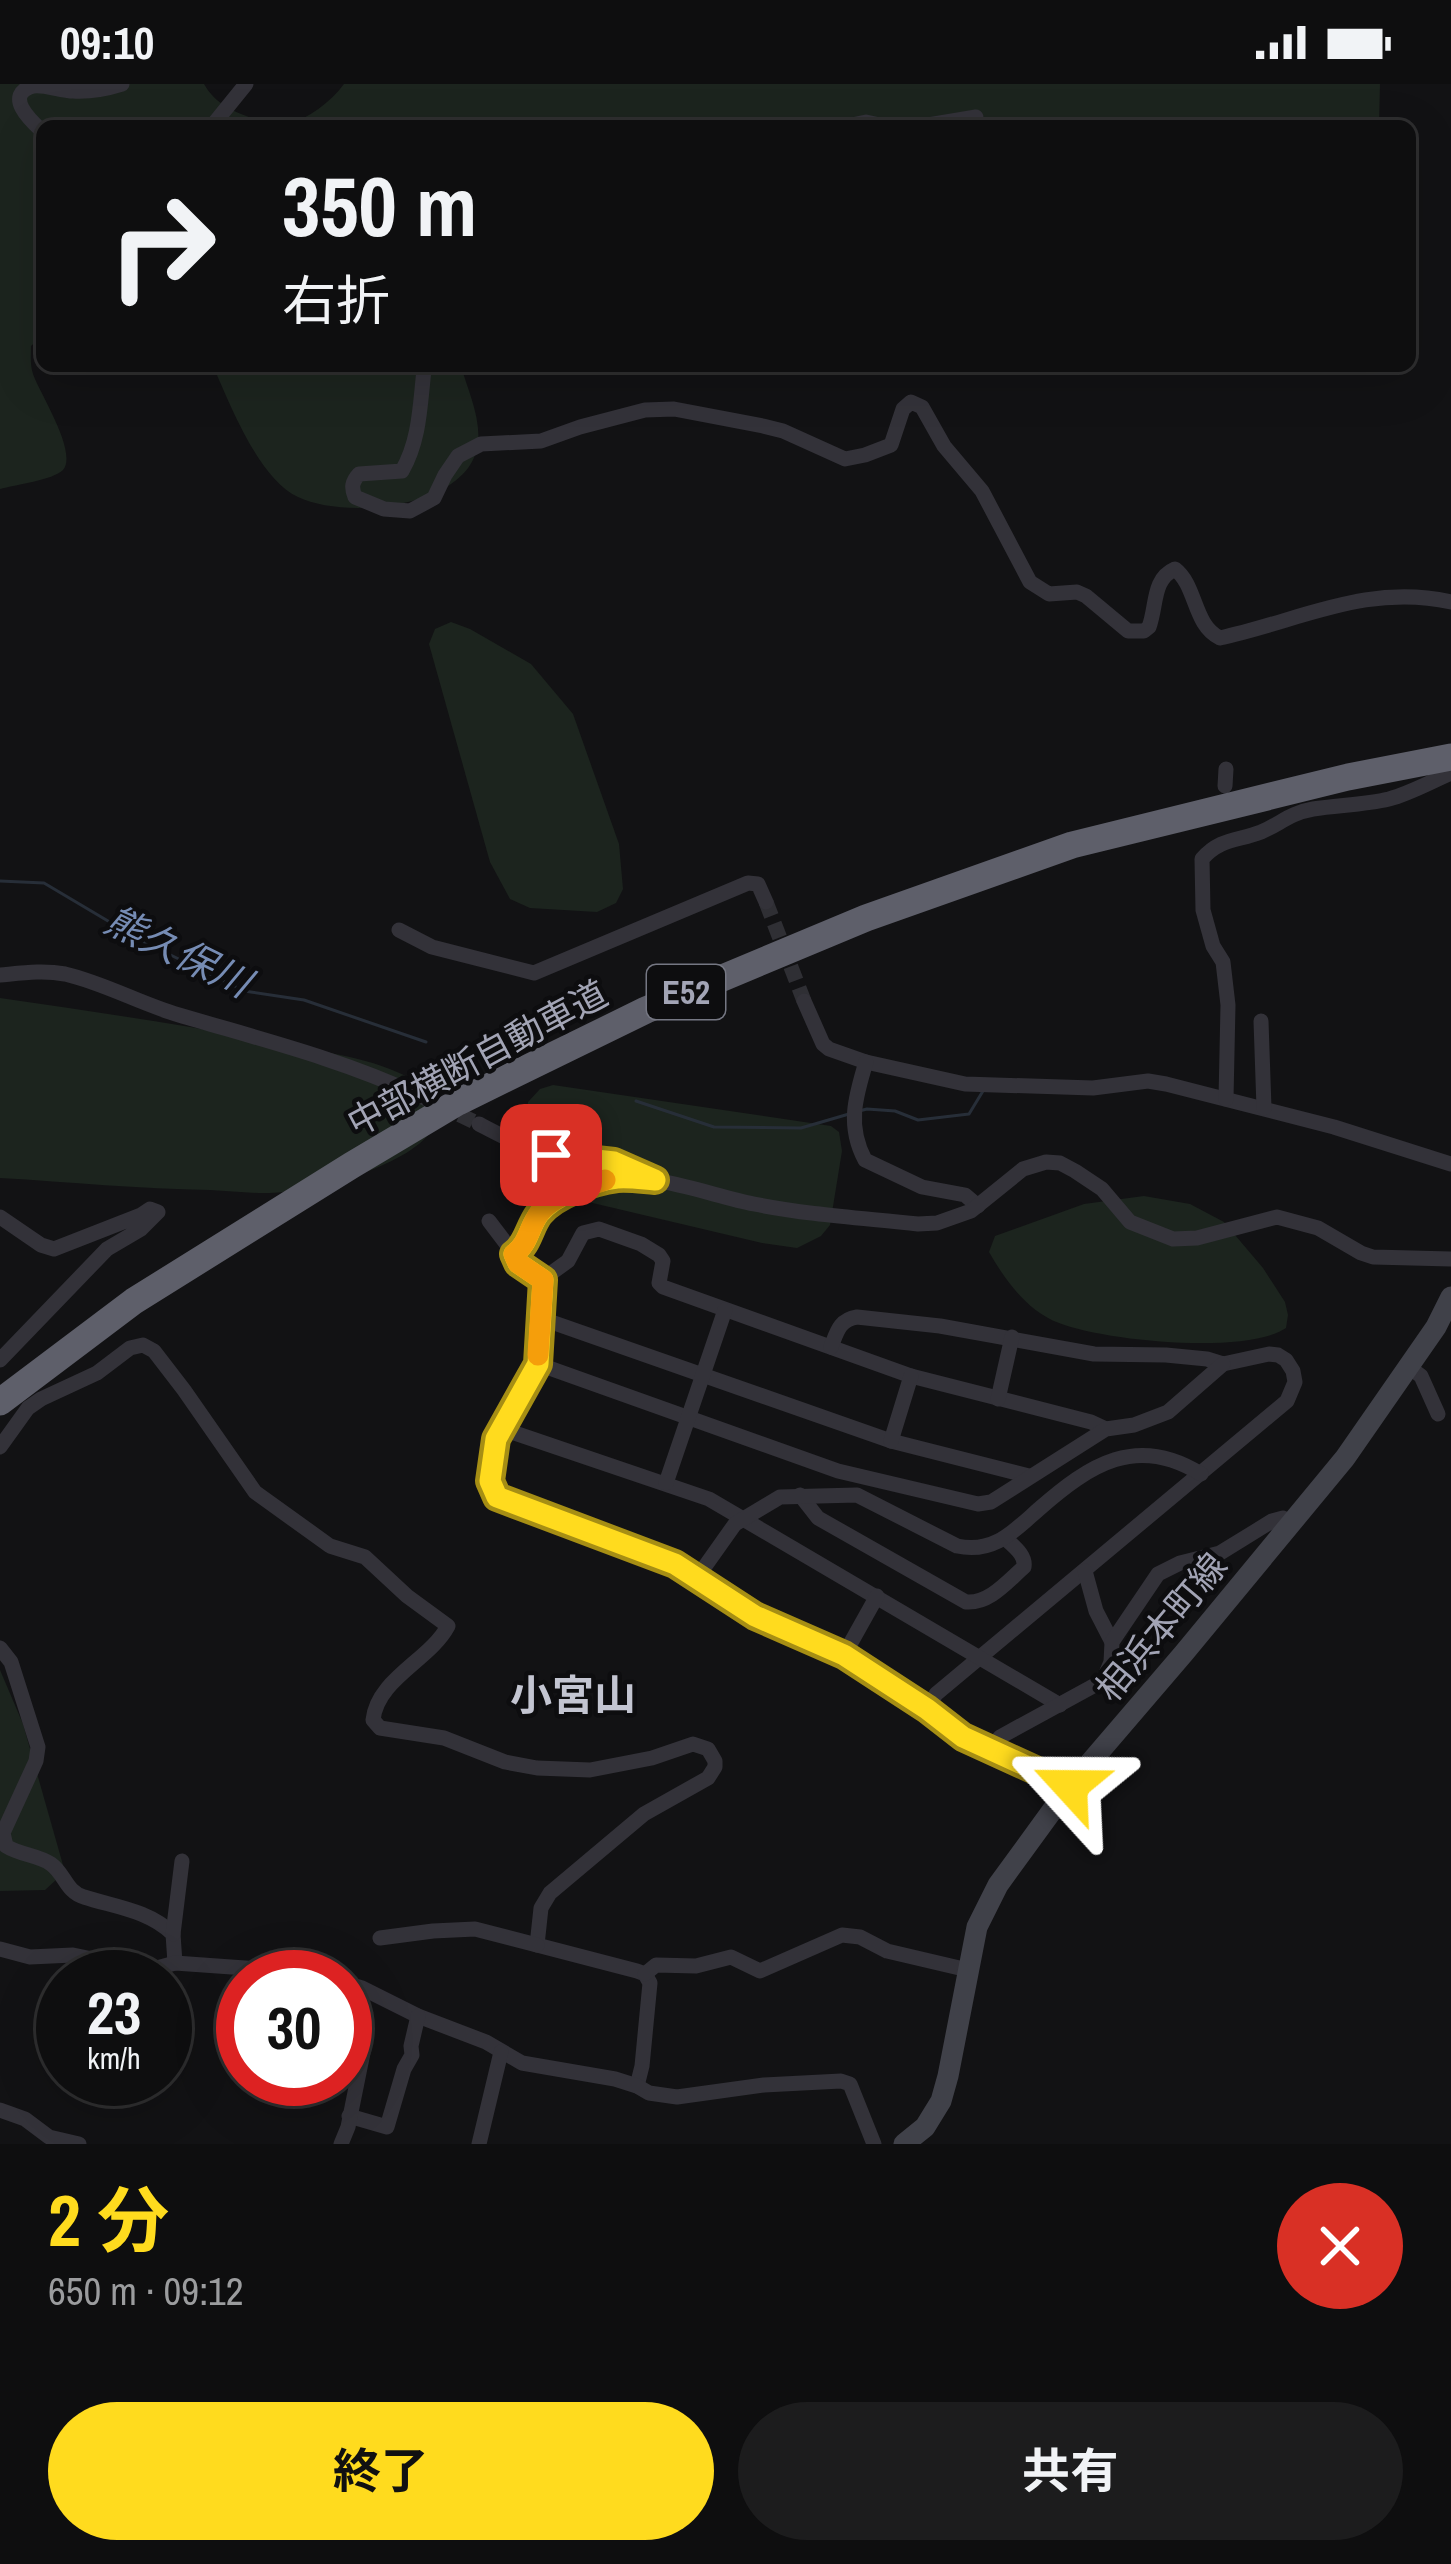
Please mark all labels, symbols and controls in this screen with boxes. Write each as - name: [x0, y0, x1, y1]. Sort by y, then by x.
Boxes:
- text: 09:10: [60, 12, 154, 73]
- text: 350 m: [282, 149, 477, 262]
- icon: right: [84, 168, 240, 324]
- text: 右折: [282, 264, 390, 337]
- water label: 熊久保川: [96, 893, 263, 1010]
- road number: E52: [647, 965, 725, 1019]
- street label: 中部横断自動車道: [339, 969, 615, 1147]
- pin: [500, 1104, 602, 1206]
- icon: arrive: [518, 1122, 584, 1188]
- street label: 相浜本町線: [1085, 1543, 1237, 1711]
- district label: 小宮山: [510, 1667, 636, 1723]
- position arrow: [1007, 1723, 1133, 1849]
- speed limit sign: 30: [216, 1950, 372, 2106]
- text: 23: [87, 1972, 141, 2053]
- text: km/h: [87, 2038, 141, 2078]
- text: 2 分: [48, 2171, 169, 2268]
- button: close: [1277, 2183, 1403, 2309]
- text: 650 m · 09:12: [48, 2265, 244, 2317]
- button: 終了: [48, 2402, 714, 2540]
- button: 共有: [738, 2402, 1403, 2540]

